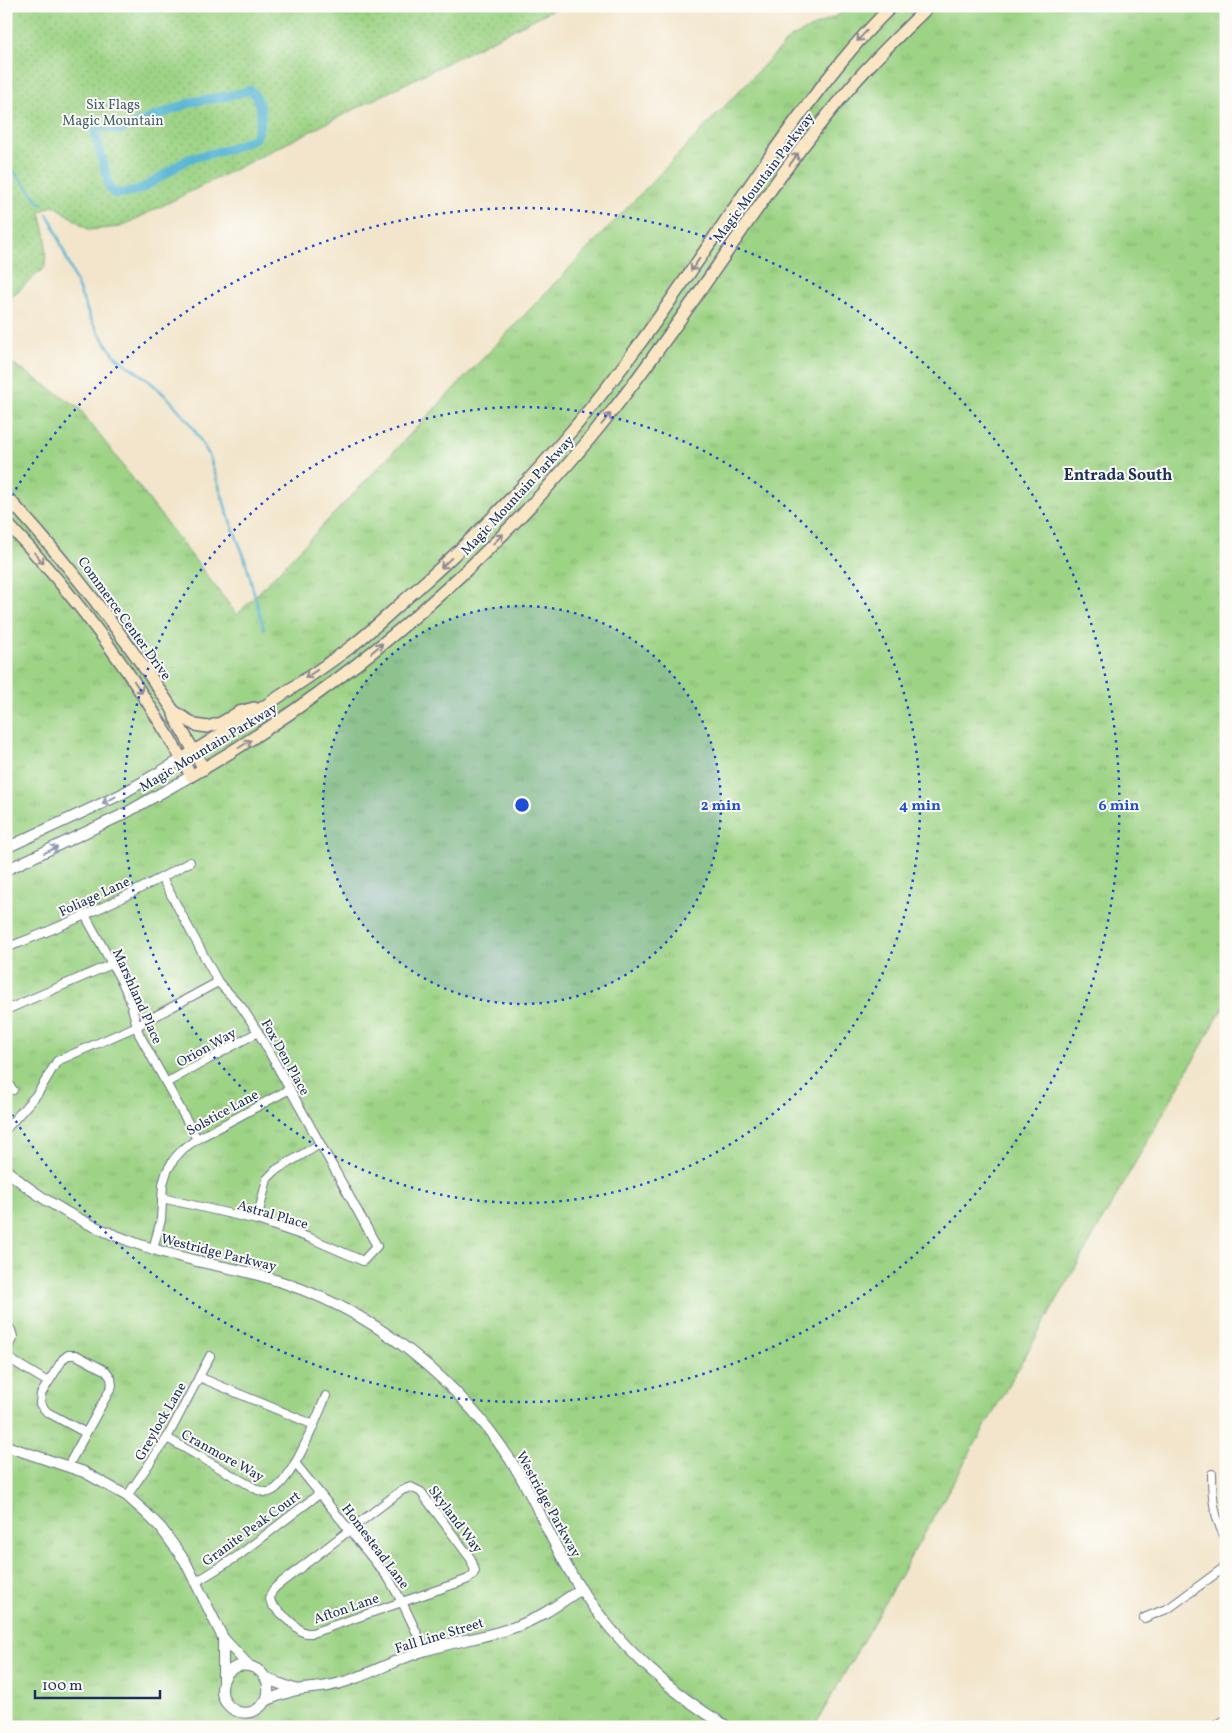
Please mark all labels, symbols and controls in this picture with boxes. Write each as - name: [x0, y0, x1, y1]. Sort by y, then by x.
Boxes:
- one-way arrow: [856, 29, 868, 42]
- park label: Six Flags Magic Mountain: [62, 96, 164, 131]
- street label: Magic Mountain Parkway: [709, 109, 819, 247]
- one-way arrow: [789, 153, 799, 167]
- one-way arrow: [690, 257, 700, 271]
- one-way arrow: [600, 412, 611, 425]
- street label: Magic Mountain Parkway: [457, 432, 579, 560]
- district label: Entrada South: [1064, 465, 1172, 487]
- one-way arrow: [491, 534, 503, 546]
- one-way arrow: [34, 551, 45, 564]
- street label: Commerce Center Drive: [73, 553, 175, 685]
- one-way arrow: [439, 557, 452, 569]
- one-way arrow: [370, 642, 383, 654]
- one-way arrow: [305, 669, 319, 679]
- one-way arrow: [133, 679, 143, 693]
- street label: Magic Mountain Parkway: [136, 699, 282, 797]
- one-way arrow: [238, 738, 252, 748]
- one-way arrow: [102, 796, 117, 805]
- centre of rings: [513, 796, 531, 814]
- text: 2 min: [701, 796, 741, 817]
- text: 4 min: [899, 796, 941, 817]
- text: 6 min: [1099, 796, 1140, 817]
- one-way arrow: [43, 845, 58, 854]
- street label: Foliage Lane: [56, 872, 134, 922]
- street label: Marshland Place: [107, 946, 166, 1048]
- street label: Fox Den Place: [256, 1016, 314, 1100]
- street label: Orion Way: [173, 1024, 240, 1073]
- street label: Solstice Lane: [183, 1085, 263, 1141]
- street label: Astral Place: [235, 1196, 311, 1235]
- street label: Westridge Parkway: [159, 1230, 279, 1277]
- street label: Greylock Lane: [131, 1379, 192, 1465]
- street label: Cranmore Way: [177, 1426, 268, 1487]
- street label: Westridge Parkway: [511, 1448, 585, 1562]
- street label: Skyland Way: [423, 1482, 487, 1558]
- street label: Granite Peak Court: [199, 1487, 305, 1571]
- street label: Homestead Lane: [337, 1500, 413, 1594]
- street label: Afton Lane: [311, 1589, 382, 1629]
- street label: Fall Line Street: [393, 1614, 486, 1659]
- scale bar: [35, 1668, 160, 1700]
- text: 100 m: [42, 1676, 82, 1697]

